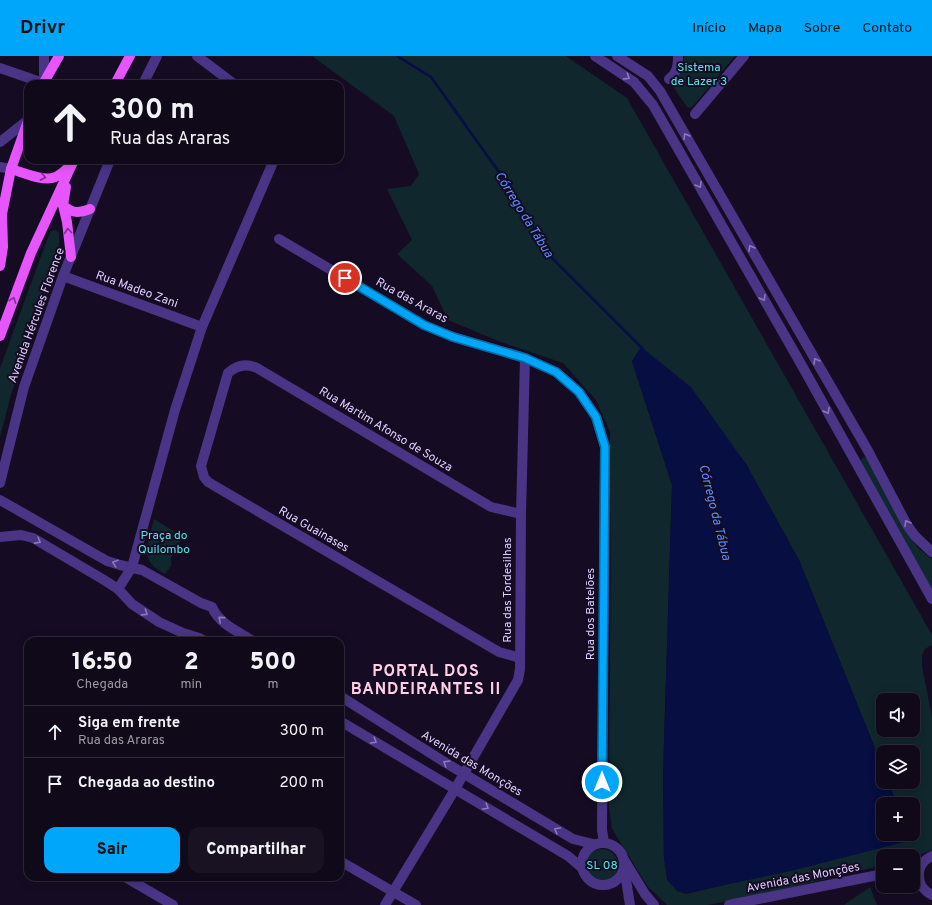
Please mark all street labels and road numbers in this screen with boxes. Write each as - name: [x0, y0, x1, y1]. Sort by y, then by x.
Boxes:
- street label: Avenida Hércules Florence: [5, 246, 69, 385]
- street label: Rua Madeo Zani: [93, 268, 180, 312]
- street label: Rua das Araras: [373, 274, 450, 327]
- street label: Rua Martim Afonso de Souza: [316, 384, 455, 476]
- street label: Rua Guainases: [275, 503, 352, 557]
- street label: Rua das Tordesilhas: [500, 537, 516, 643]
- street label: Rua dos Batelões: [583, 568, 599, 660]
- street label: Avenida das Monções: [418, 727, 525, 800]
- street label: Avenida das Monções: [745, 859, 861, 897]

